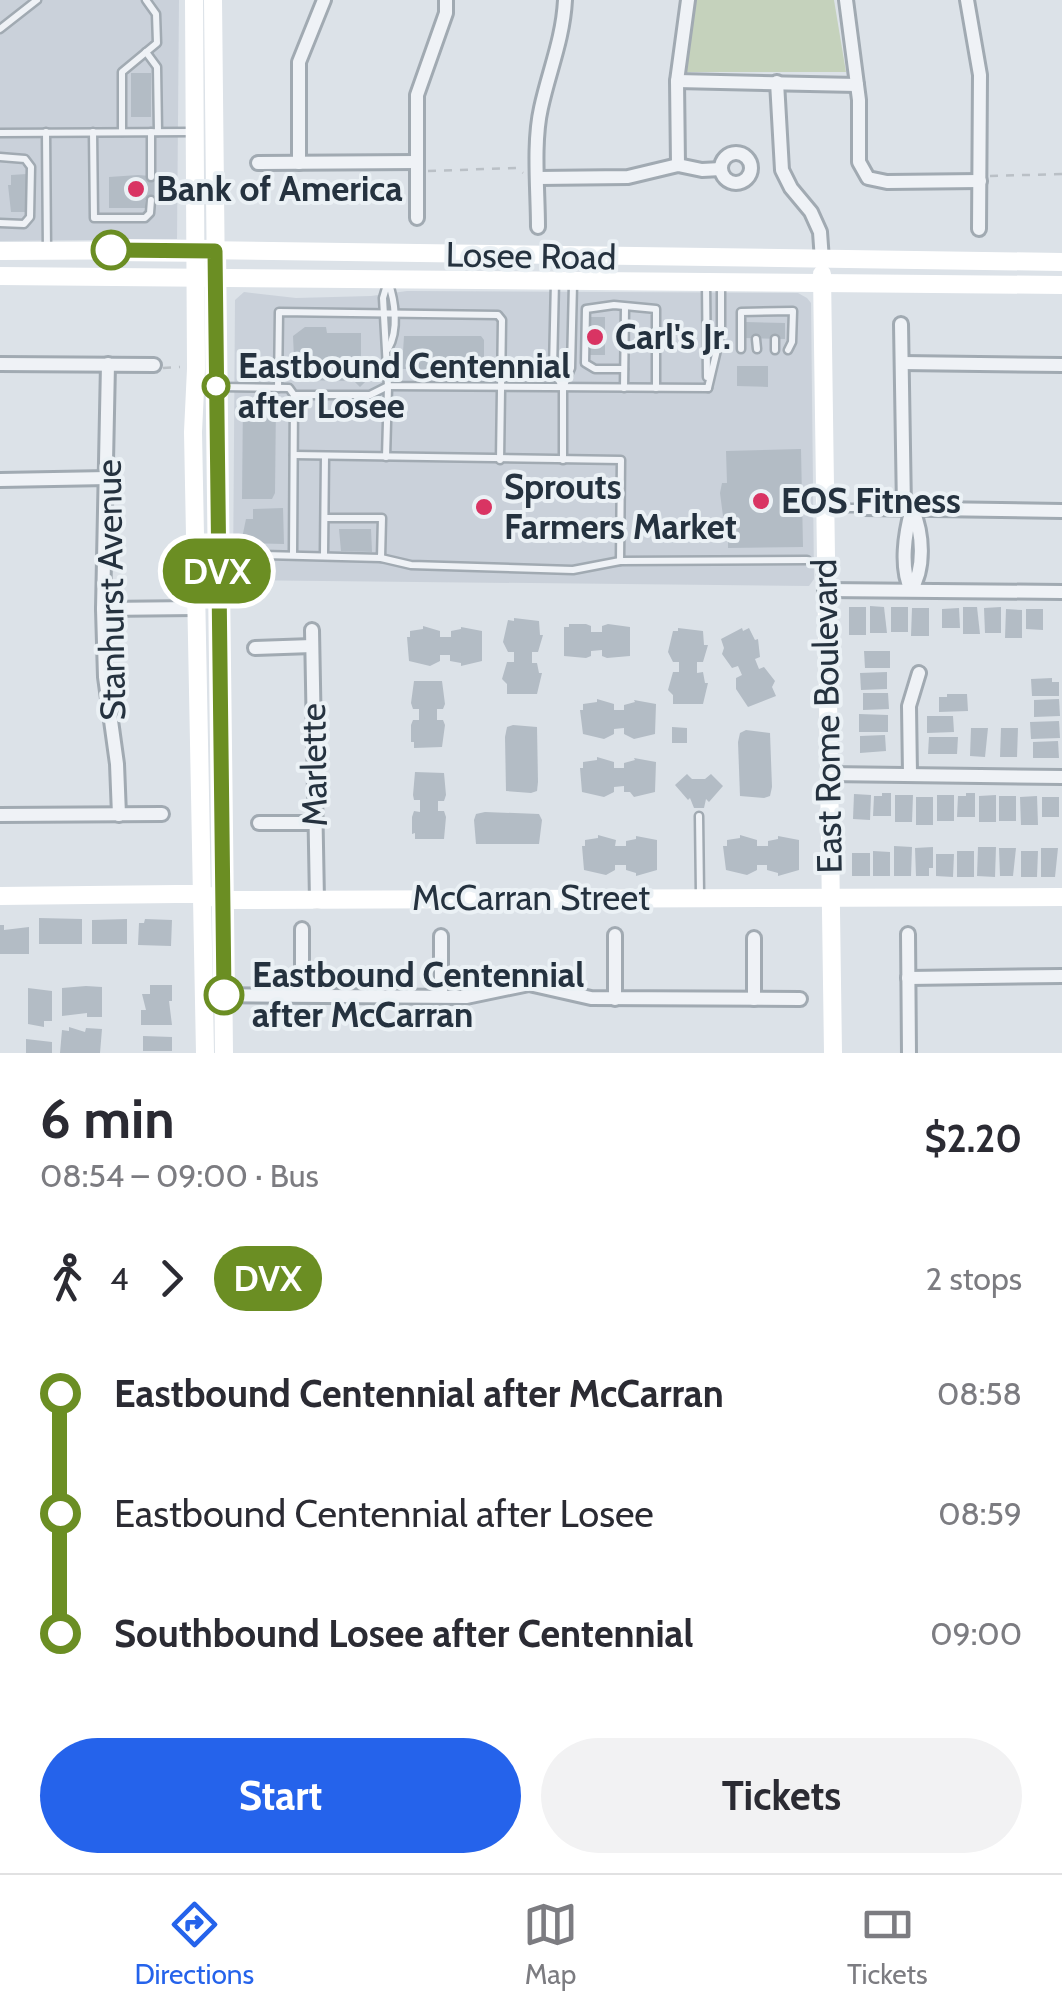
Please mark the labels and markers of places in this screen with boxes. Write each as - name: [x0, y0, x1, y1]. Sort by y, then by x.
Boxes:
- place label: Bank of America: [156, 167, 403, 210]
- marker: Bank of America: [125, 178, 147, 200]
- unlabelled marker: [92, 231, 130, 269]
- place label: Carl's Jr.: [615, 315, 731, 358]
- marker: Carl's Jr.: [584, 326, 606, 348]
- place label: Eastbound Centennial after Losee: [238, 344, 570, 427]
- marker: Eastbound Centennial after Losee: [203, 373, 229, 399]
- place label: Sprouts Farmers Market: [504, 465, 737, 548]
- place label: EOS Fitness: [781, 479, 961, 522]
- marker: EOS Fitness: [750, 490, 772, 512]
- marker: Sprouts Farmers Market: [473, 496, 495, 518]
- place label: Eastbound Centennial after McCarran: [252, 953, 584, 1036]
- marker: Eastbound Centennial after McCarran: [205, 976, 243, 1014]

